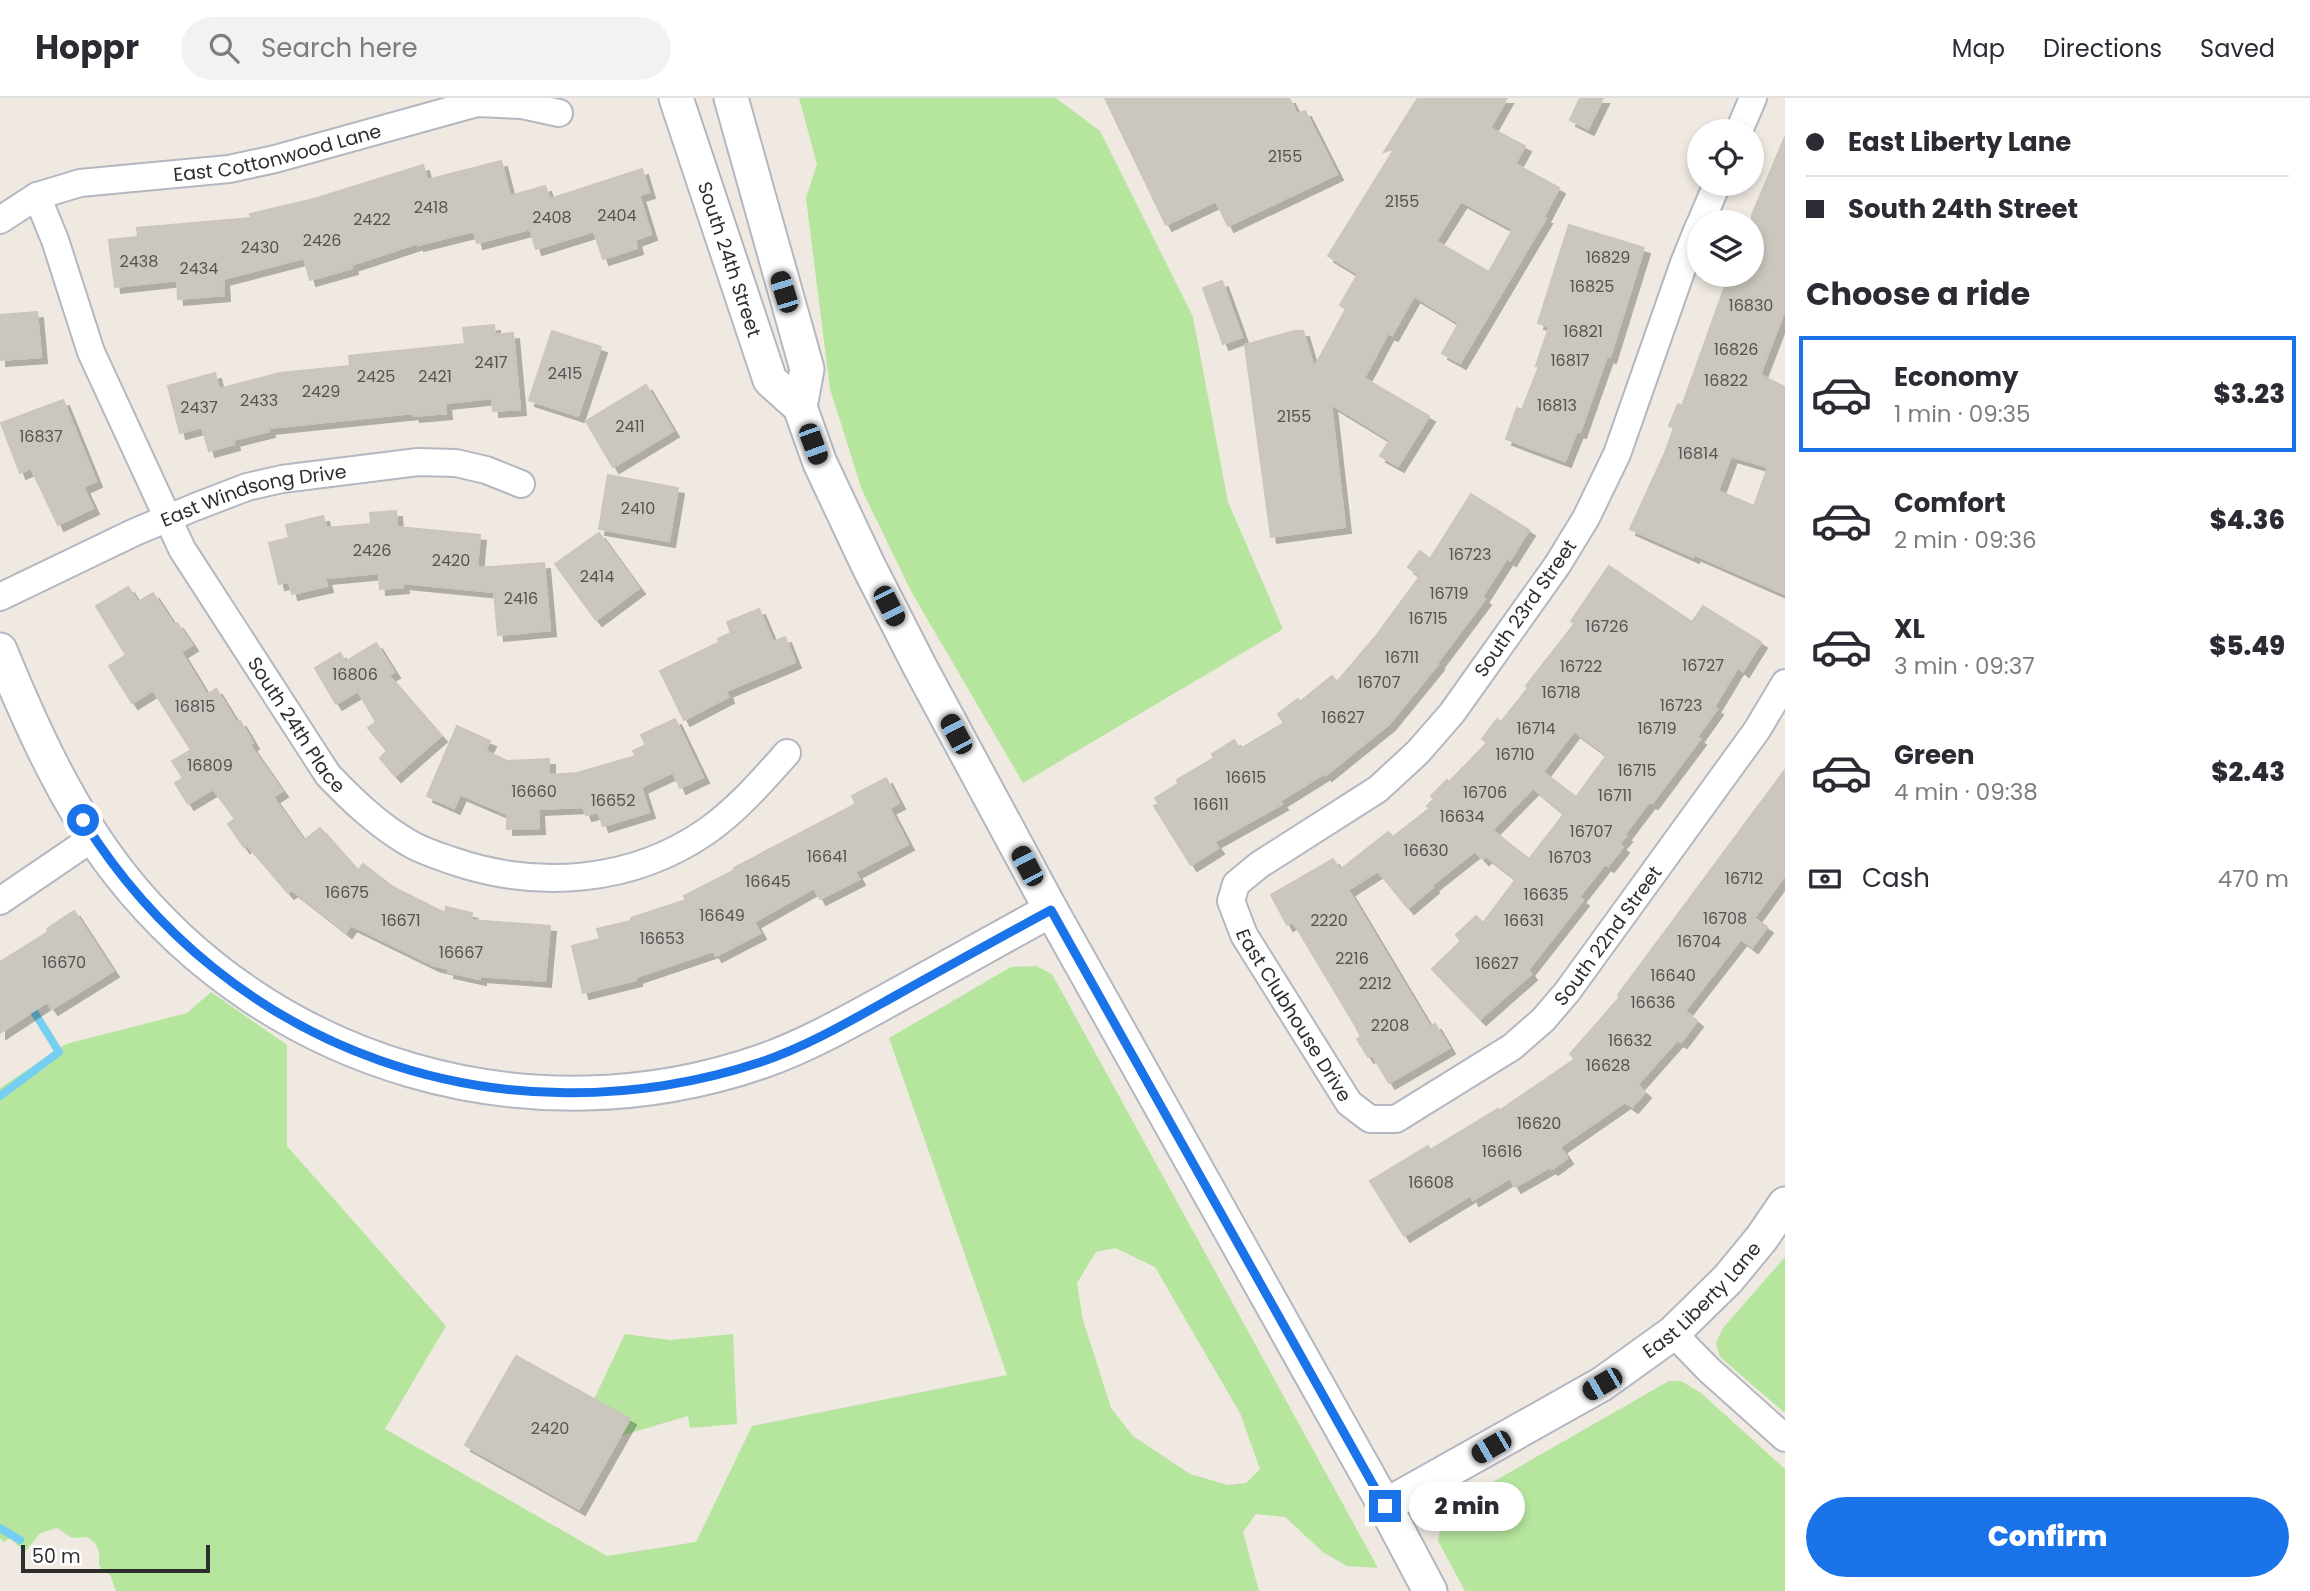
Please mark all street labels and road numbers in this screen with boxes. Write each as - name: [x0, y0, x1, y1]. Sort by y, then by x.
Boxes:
- street label: East Cottonwood Lane: [172, 117, 384, 188]
- street label: South 24th Street: [691, 178, 768, 341]
- street label: East Windsong Drive: [157, 458, 348, 534]
- street label: South 23rd Street: [1468, 534, 1583, 683]
- street label: South 24th Place: [241, 652, 351, 799]
- street label: South 22nd Street: [1548, 860, 1668, 1012]
- street label: East Clubhouse Drive: [1229, 925, 1358, 1107]
- street label: East Liberty Lane: [1637, 1236, 1767, 1365]

